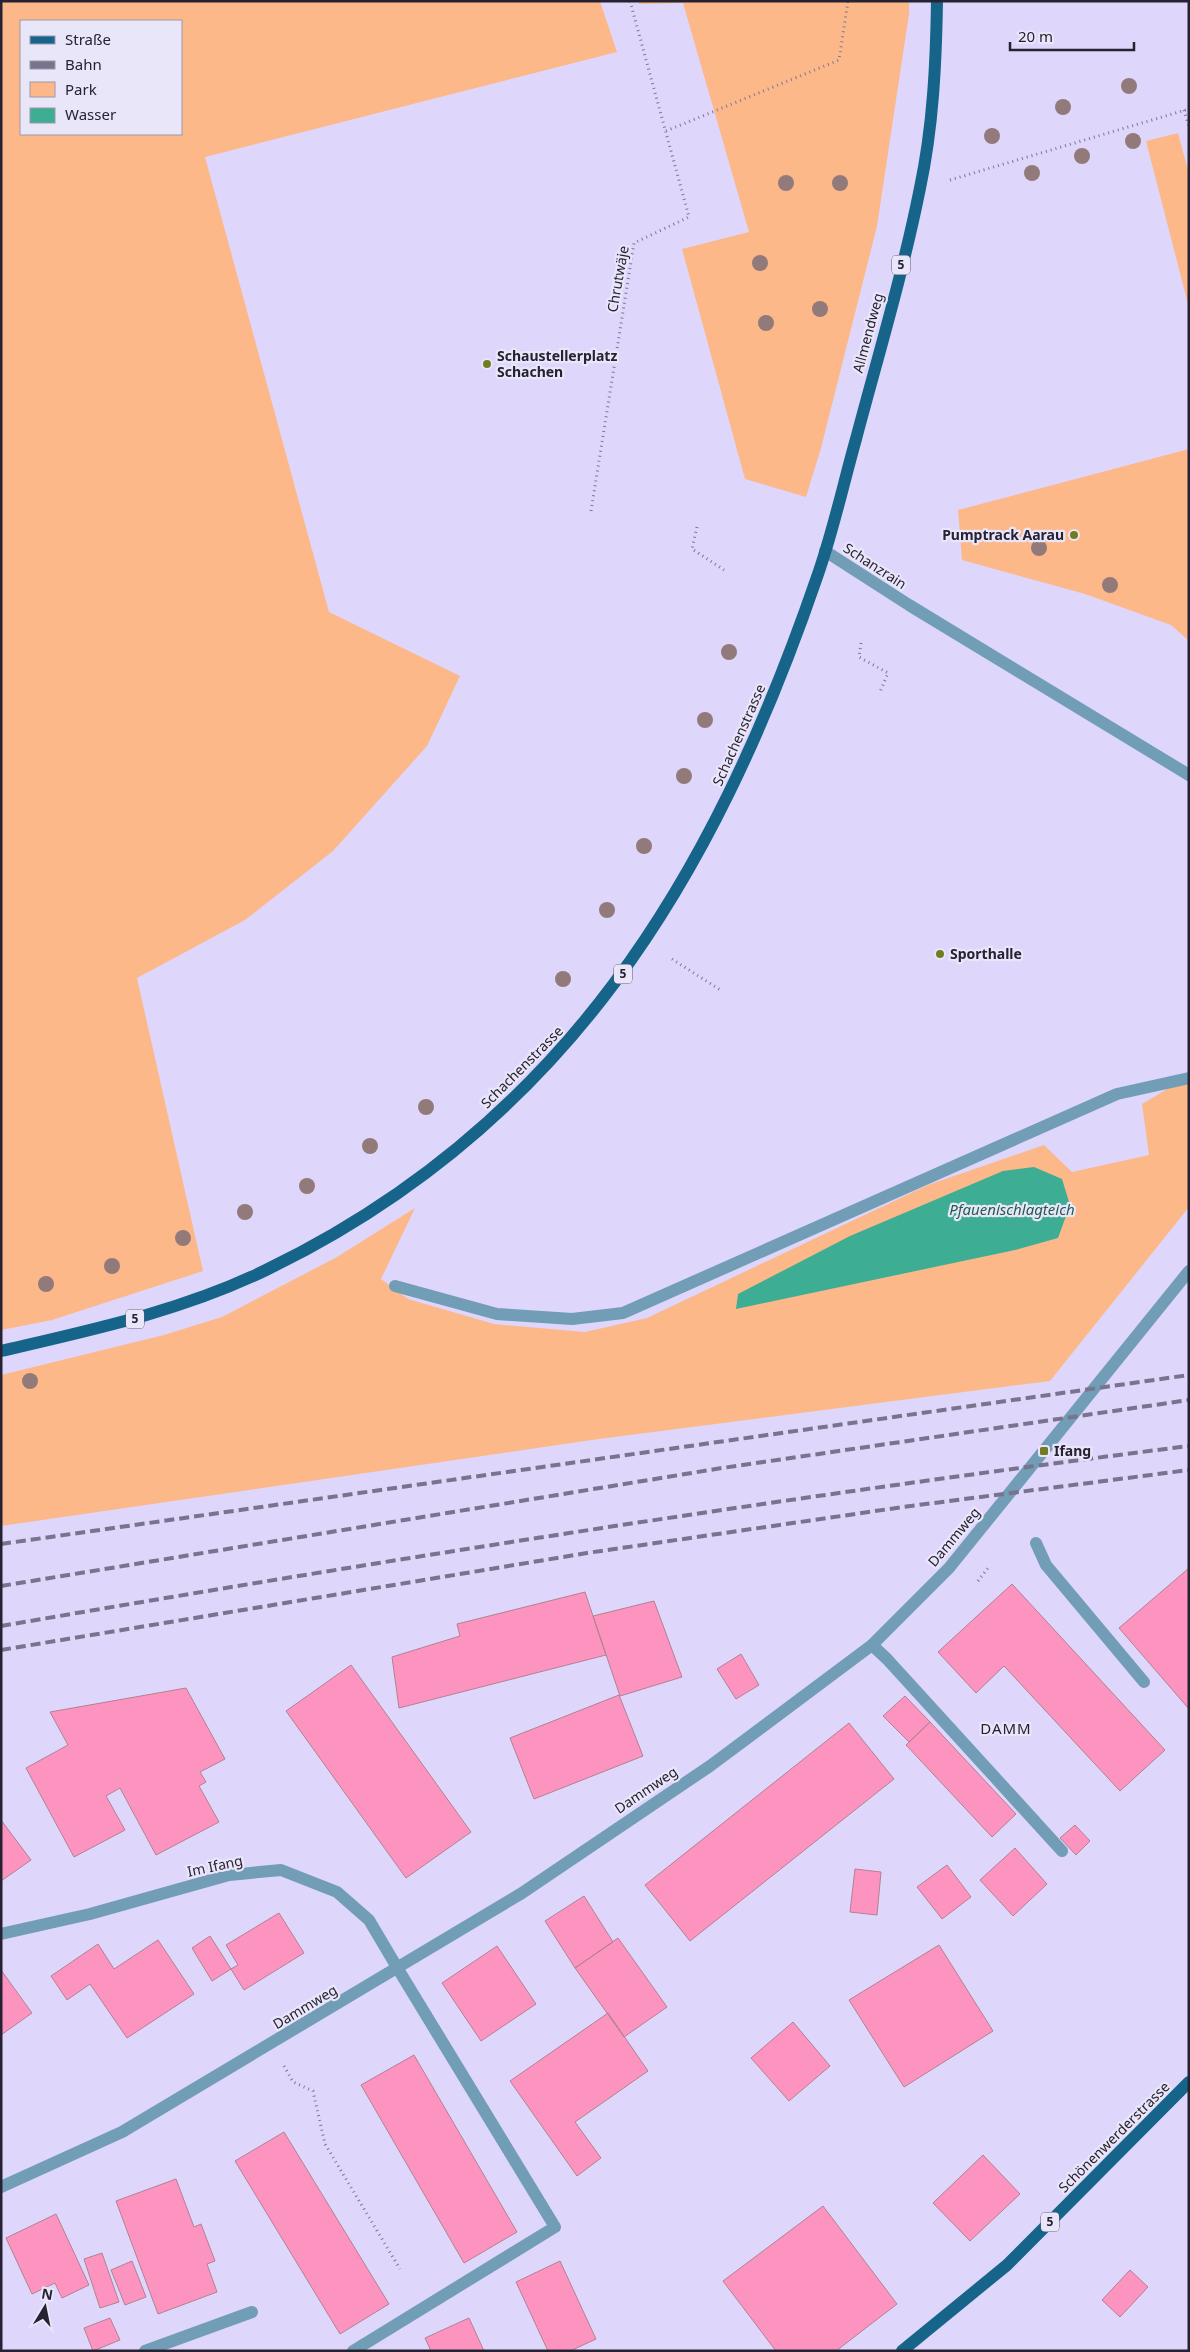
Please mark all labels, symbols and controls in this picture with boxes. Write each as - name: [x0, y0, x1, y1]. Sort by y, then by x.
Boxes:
- legend: [20, 20, 182, 135]
- scale bar: [1010, 20, 1134, 52]
- text: 20 m: [1018, 26, 1053, 46]
- text: Straße: [65, 29, 111, 49]
- text: Bahn: [65, 54, 102, 74]
- text: Park: [65, 79, 97, 99]
- text: Wasser: [65, 104, 116, 124]
- street label: Chrutwäje: [602, 244, 633, 314]
- road number: 5: [892, 256, 910, 274]
- street label: Allmendweg: [848, 291, 887, 375]
- place label: Schaustellerplatz Schachen: [497, 346, 617, 381]
- marker: Schaustellerplatz Schachen: [481, 358, 493, 370]
- place label: Pumptrack Aarau: [942, 525, 1064, 544]
- marker: Pumptrack Aarau: [1068, 529, 1080, 541]
- street label: Schanzrain: [840, 538, 911, 593]
- street label: Schachenstrasse: [708, 681, 769, 789]
- place label: Sporthalle: [950, 944, 1022, 963]
- marker: Sporthalle: [934, 948, 946, 960]
- road number: 5: [614, 964, 632, 984]
- street label: Schachenstrasse: [476, 1021, 567, 1112]
- water label: Pfauenischlagteich: [949, 1199, 1075, 1219]
- road number: 5: [126, 1310, 144, 1328]
- place label: Ifang: [1054, 1441, 1091, 1460]
- marker: Ifang: [1038, 1445, 1050, 1457]
- street label: Dammweg: [923, 1503, 984, 1570]
- district label: DAMM: [980, 1718, 1032, 1738]
- street label: Dammweg: [611, 1762, 681, 1818]
- street label: Im Ifang: [185, 1850, 244, 1881]
- street label: Dammweg: [269, 1980, 340, 2033]
- street label: Schönenwerderstrasse: [1054, 2077, 1173, 2196]
- road number: 5: [1041, 2212, 1059, 2232]
- north arrow: [20, 2282, 70, 2332]
- text: N: [40, 2283, 55, 2304]

